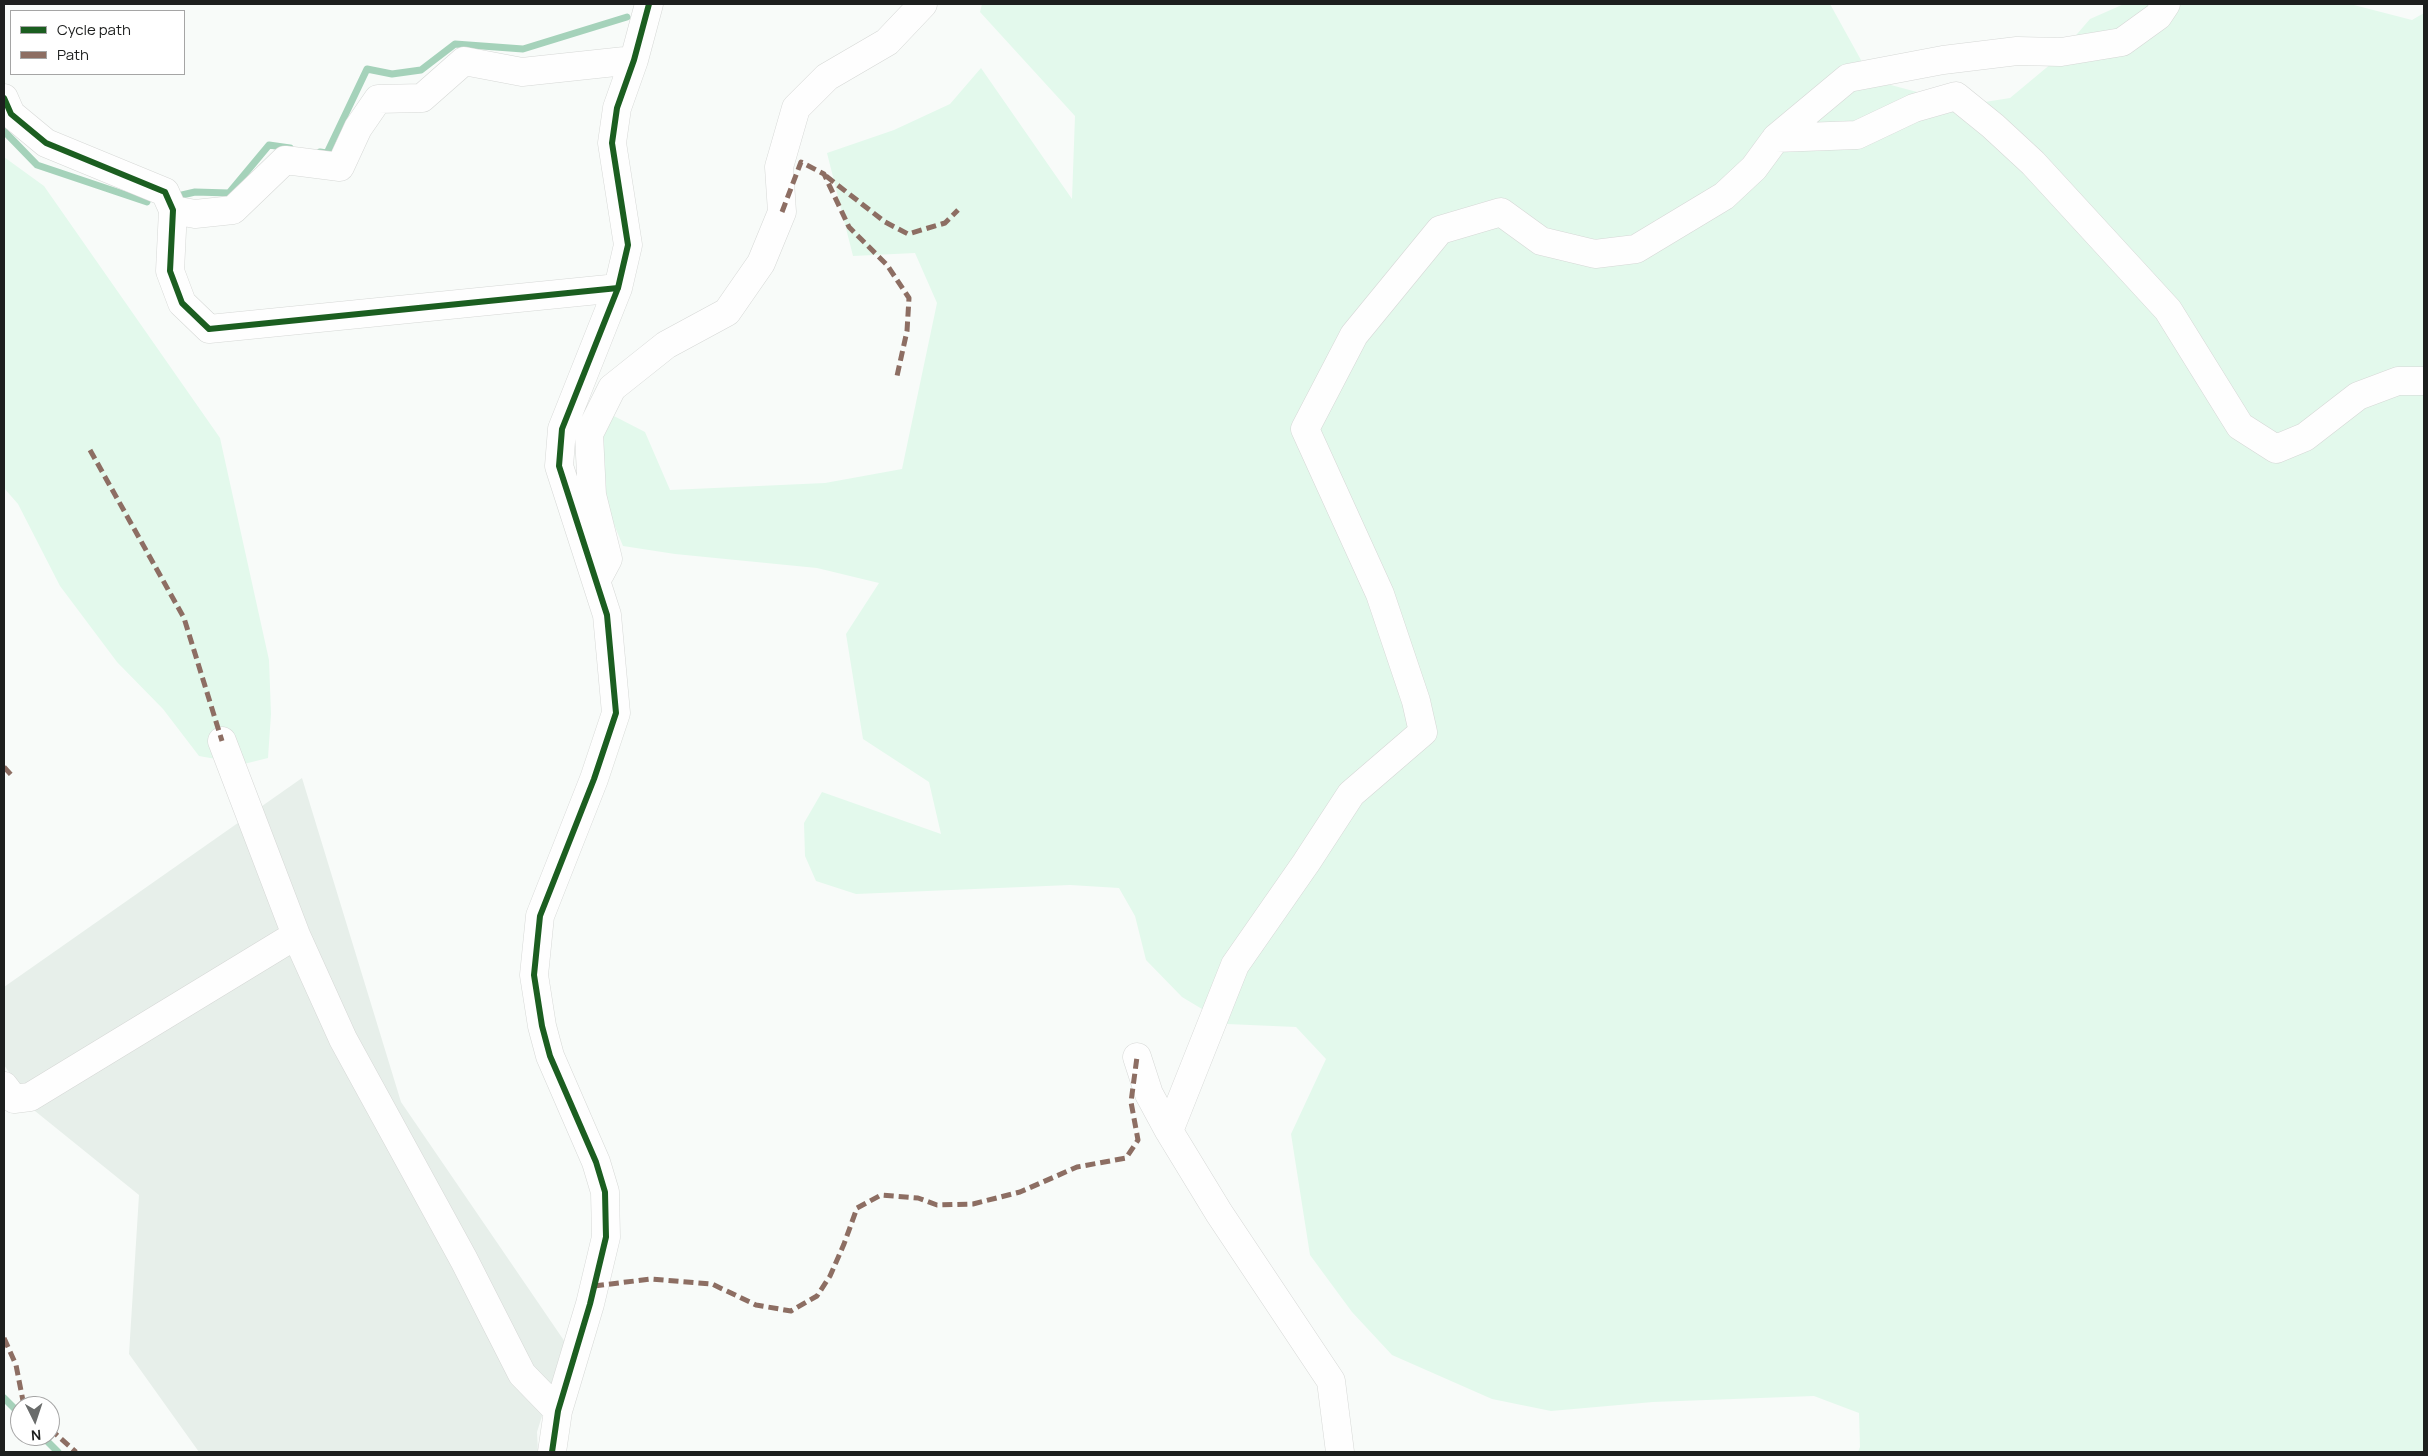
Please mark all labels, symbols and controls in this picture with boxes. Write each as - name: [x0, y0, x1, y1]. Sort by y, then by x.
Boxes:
- legend: [10, 10, 185, 75]
- text: Cycle path: [57, 19, 131, 40]
- text: Path: [57, 44, 89, 65]
- north arrow: [10, 1396, 60, 1446]
- text: N: [30, 1426, 42, 1445]

